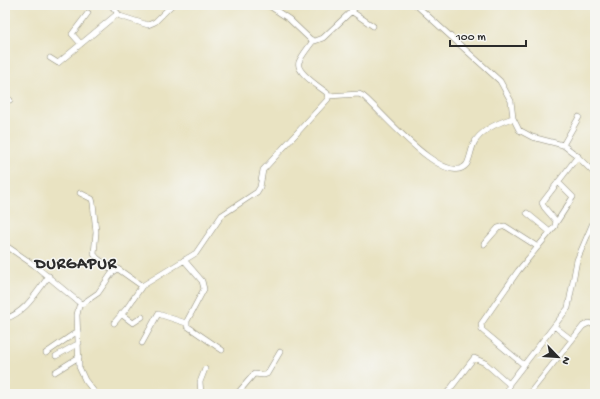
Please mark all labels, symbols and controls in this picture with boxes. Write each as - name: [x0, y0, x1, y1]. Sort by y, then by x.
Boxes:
- scale bar: [450, 22, 526, 48]
- text: 100 m: [455, 31, 486, 45]
- district label: DURGAPUR: [33, 256, 118, 275]
- north arrow: [538, 337, 578, 377]
- text: N: [558, 355, 572, 366]

